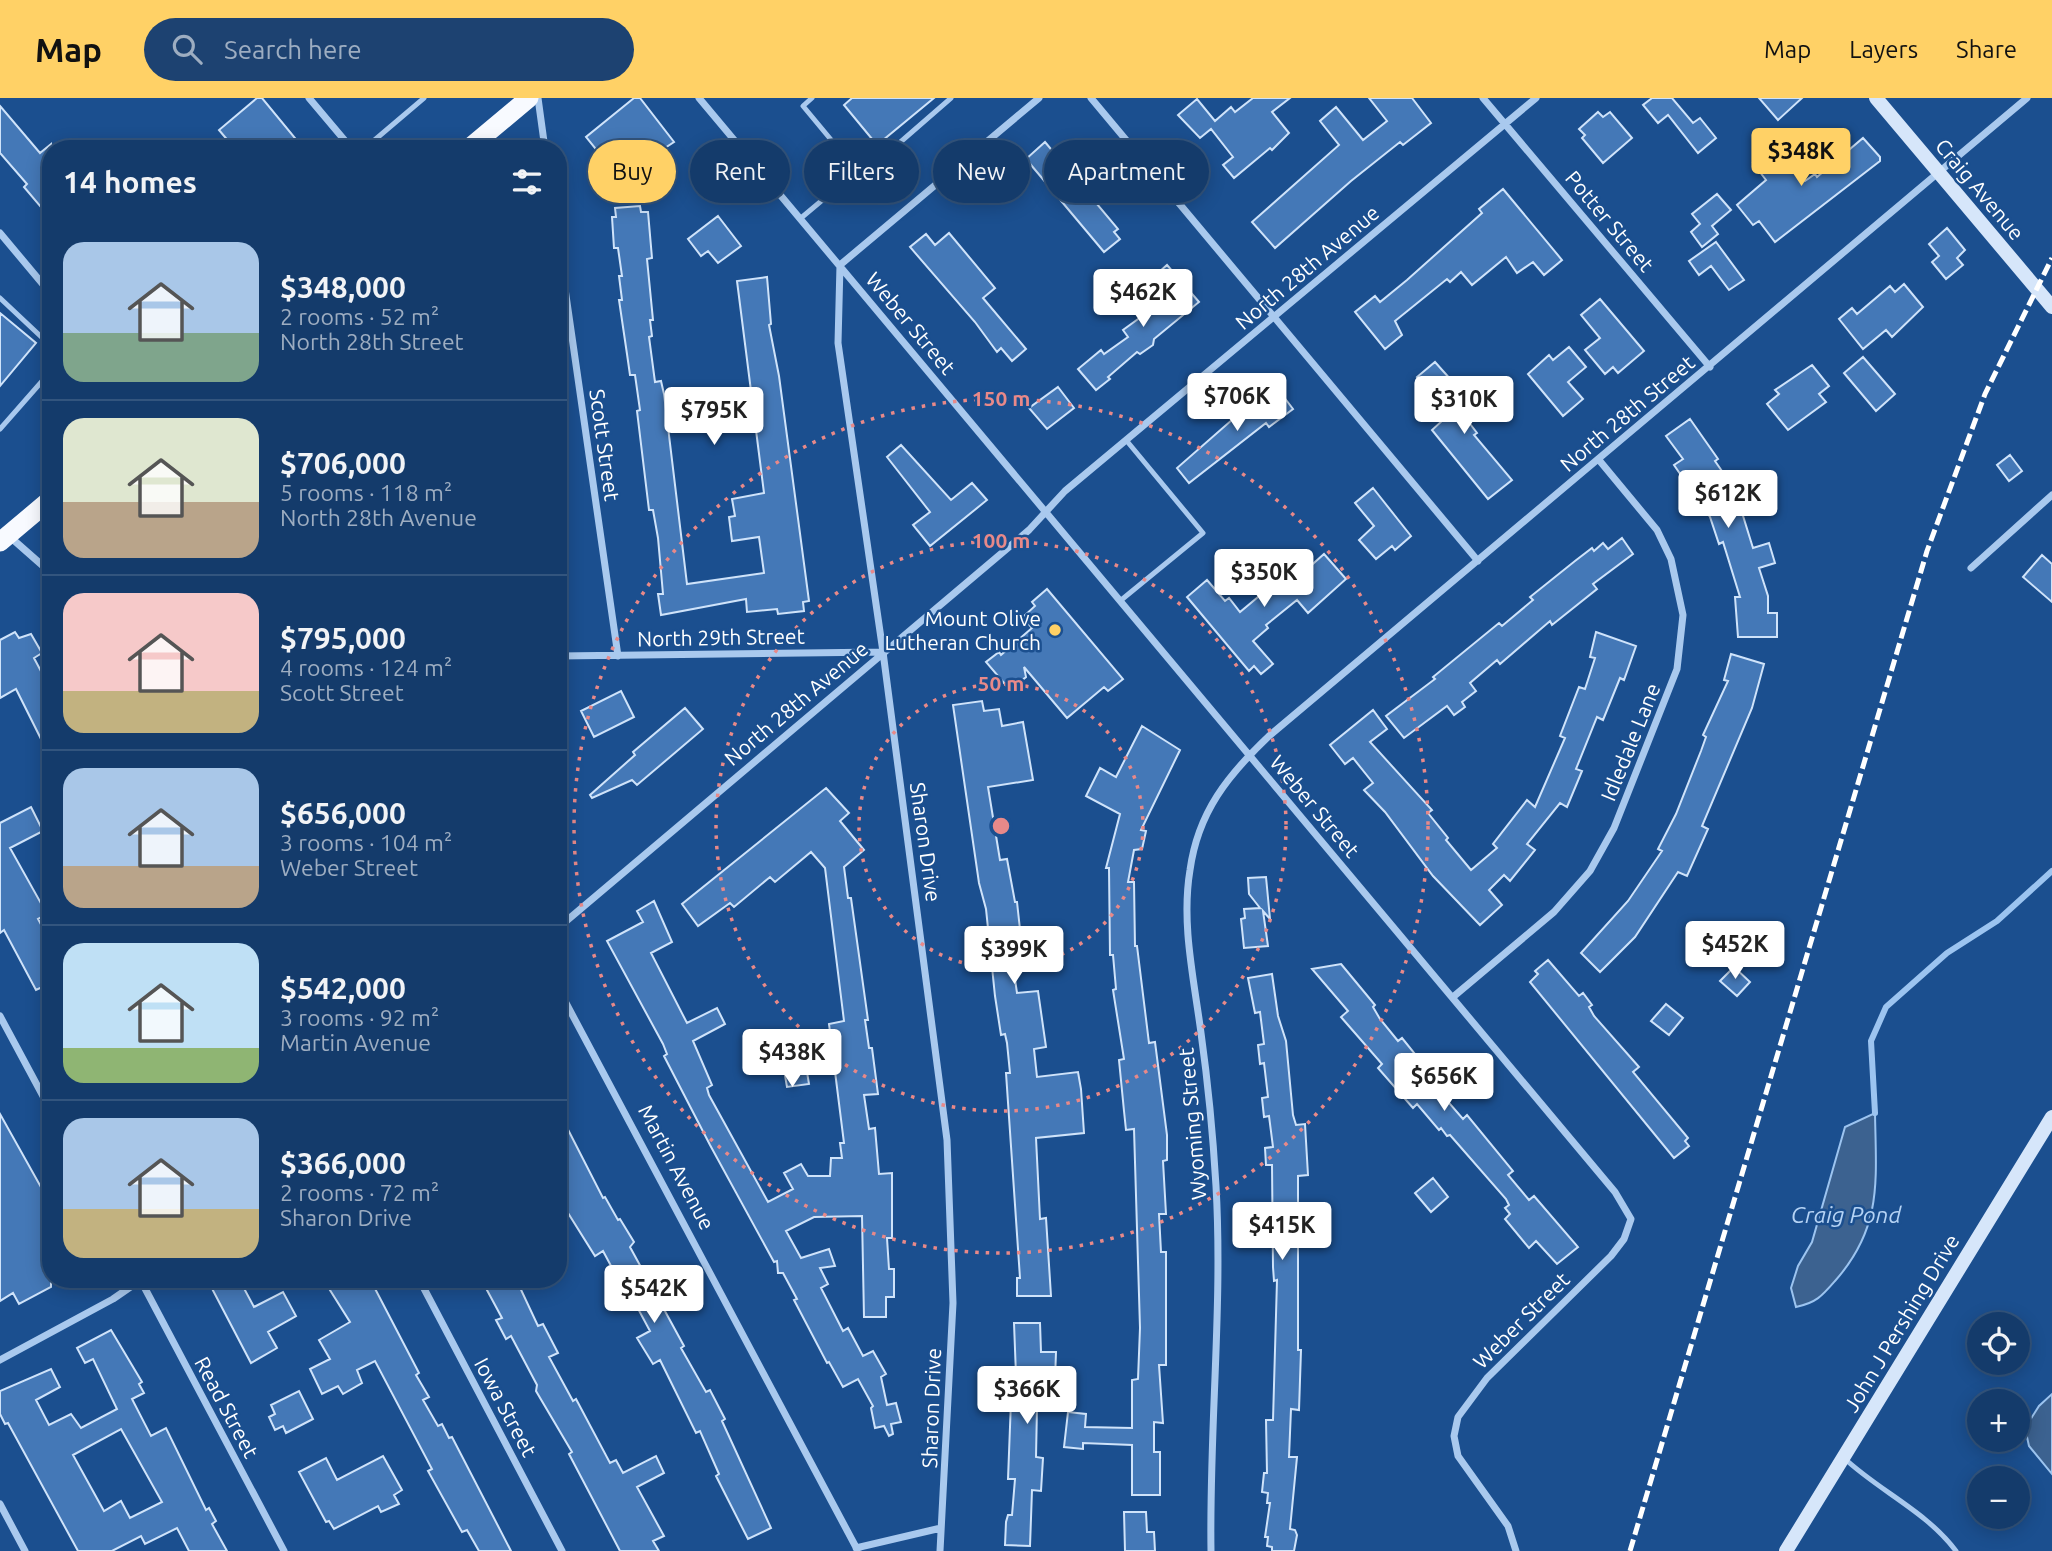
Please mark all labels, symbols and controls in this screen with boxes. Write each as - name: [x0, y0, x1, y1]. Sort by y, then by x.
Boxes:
- search box: [144, 18, 634, 81]
- icon: search: [168, 30, 206, 68]
- text: Map: [35, 31, 102, 68]
- text: Search here: [224, 35, 362, 64]
- text: Map: [1764, 36, 1811, 63]
- text: Layers: [1849, 36, 1918, 63]
- text: Share: [1956, 36, 2017, 63]
- pin: $348K: [1752, 129, 1850, 188]
- street label: Craig Avenue: [1931, 134, 2029, 244]
- text: $348K: [1767, 138, 1835, 163]
- chip: Buy: [588, 140, 676, 203]
- chip: Rent: [690, 140, 790, 203]
- chip: Filters: [804, 140, 919, 203]
- chip: New: [933, 140, 1030, 203]
- chip: Apartment: [1044, 140, 1209, 203]
- icon: filters: [508, 163, 546, 201]
- text: 14 homes: [63, 165, 197, 199]
- street label: Potter Street: [1561, 166, 1659, 276]
- street label: North 28th Avenue: [1230, 200, 1384, 334]
- street label: Weber Street: [861, 267, 961, 379]
- icon: home: [119, 270, 203, 354]
- text: $348,000: [280, 270, 406, 304]
- pin: $462K: [1094, 270, 1192, 329]
- text: $462K: [1109, 279, 1177, 304]
- text: 2 rooms · 52 m²: [280, 304, 439, 329]
- text: North 28th Street: [280, 329, 464, 354]
- street label: North 28th Street: [1555, 350, 1699, 476]
- pin: $706K: [1188, 374, 1286, 433]
- pin: $310K: [1415, 376, 1513, 436]
- text: $706K: [1203, 383, 1271, 408]
- text: 150 m: [972, 386, 1030, 410]
- text: $310K: [1430, 386, 1498, 411]
- street label: Scott Street: [585, 387, 625, 503]
- pin: $795K: [665, 388, 763, 447]
- text: $795K: [680, 397, 748, 422]
- icon: home: [119, 446, 203, 530]
- text: $706,000: [280, 446, 406, 480]
- pin: $612K: [1679, 470, 1777, 530]
- text: 5 rooms · 118 m²: [280, 480, 452, 505]
- text: $612K: [1694, 480, 1762, 505]
- text: North 28th Avenue: [280, 505, 477, 530]
- text: 100 m: [972, 528, 1030, 552]
- pin: $350K: [1215, 550, 1313, 609]
- text: $350K: [1230, 559, 1298, 584]
- place label: Mount Olive Lutheran Church: [884, 606, 1041, 654]
- icon: home: [119, 621, 203, 705]
- text: $795,000: [280, 621, 406, 655]
- marker: Mount Olive Lutheran Church: [1047, 622, 1063, 638]
- street label: North 29th Street: [637, 624, 805, 650]
- street label: North 28th Avenue: [719, 636, 873, 770]
- text: 4 rooms · 124 m²: [280, 655, 452, 680]
- text: 50 m: [978, 671, 1024, 695]
- text: Scott Street: [280, 680, 404, 705]
- street label: Idledale Lane: [1595, 680, 1665, 804]
- street label: Weber Street: [1265, 750, 1365, 862]
- street label: Sharon Drive: [906, 781, 946, 903]
- icon: home: [119, 796, 203, 880]
- text: $656,000: [280, 796, 406, 830]
- centre of rings: [989, 814, 1013, 838]
- text: 3 rooms · 104 m²: [280, 830, 452, 855]
- text: Weber Street: [280, 855, 418, 880]
- pin: $452K: [1686, 922, 1784, 981]
- pin: $399K: [965, 926, 1063, 986]
- text: $452K: [1701, 931, 1769, 956]
- text: $399K: [980, 936, 1048, 961]
- icon: home: [119, 971, 203, 1055]
- text: $542,000: [280, 971, 406, 1005]
- text: 3 rooms · 92 m²: [280, 1005, 439, 1030]
- text: Martin Avenue: [280, 1030, 431, 1055]
- pin: $438K: [743, 1030, 841, 1089]
- text: $438K: [758, 1039, 826, 1064]
- street label: Wyoming Street: [1173, 1047, 1211, 1201]
- pin: $656K: [1395, 1054, 1493, 1113]
- text: $656K: [1410, 1063, 1478, 1088]
- street label: Martin Avenue: [634, 1100, 720, 1234]
- icon: home: [119, 1146, 203, 1230]
- text: $366,000: [280, 1146, 406, 1180]
- text: 2 rooms · 72 m²: [280, 1180, 439, 1205]
- pin: $415K: [1233, 1202, 1331, 1262]
- water label: Craig Pond: [1791, 1202, 1902, 1227]
- text: Sharon Drive: [280, 1205, 412, 1230]
- text: $415K: [1248, 1212, 1316, 1237]
- street label: John J Pershing Drive: [1838, 1230, 1964, 1416]
- pin: $542K: [605, 1266, 703, 1325]
- street label: Weber Street: [1468, 1267, 1574, 1373]
- text: $542K: [620, 1275, 688, 1300]
- map controls: [1967, 1312, 2030, 1529]
- button: locate: [1967, 1312, 2030, 1375]
- street label: Sharon Drive: [917, 1347, 945, 1469]
- street label: Read Street: [190, 1352, 264, 1462]
- street label: Iowa Street: [470, 1354, 542, 1460]
- pin: $366K: [978, 1366, 1076, 1426]
- text: $366K: [993, 1376, 1061, 1401]
- button: +: [1967, 1389, 2030, 1452]
- button: −: [1967, 1466, 2030, 1529]

